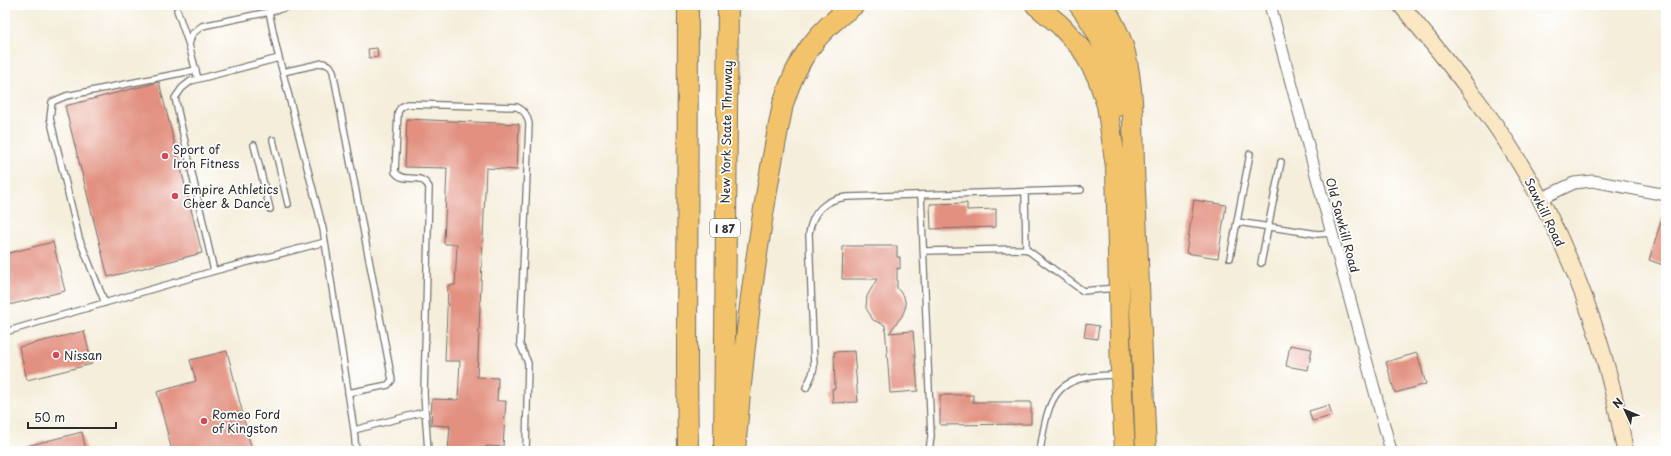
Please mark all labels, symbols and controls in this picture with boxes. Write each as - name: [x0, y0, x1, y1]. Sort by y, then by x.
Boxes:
- street label: New York State Thruway: [716, 60, 736, 204]
- place label: Sport of Iron Fitness: [173, 140, 240, 172]
- marker: Sport of Iron Fitness: [160, 151, 170, 161]
- street label: Old Sawkill Road: [1322, 175, 1364, 275]
- street label: Sawkill Road: [1521, 175, 1569, 249]
- place label: Empire Athletics Cheer & Dance: [183, 180, 279, 212]
- marker: Empire Athletics Cheer & Dance: [170, 191, 180, 201]
- road number: I 87: [710, 219, 740, 237]
- place label: Nissan: [64, 346, 102, 364]
- marker: Nissan: [51, 350, 61, 360]
- north arrow: [1605, 390, 1645, 430]
- text: N: [1608, 393, 1627, 412]
- scale bar: [28, 404, 116, 430]
- place label: Romeo Ford of Kingston: [212, 405, 280, 437]
- text: 50 m: [34, 408, 65, 426]
- marker: Romeo Ford of Kingston: [199, 416, 209, 426]

